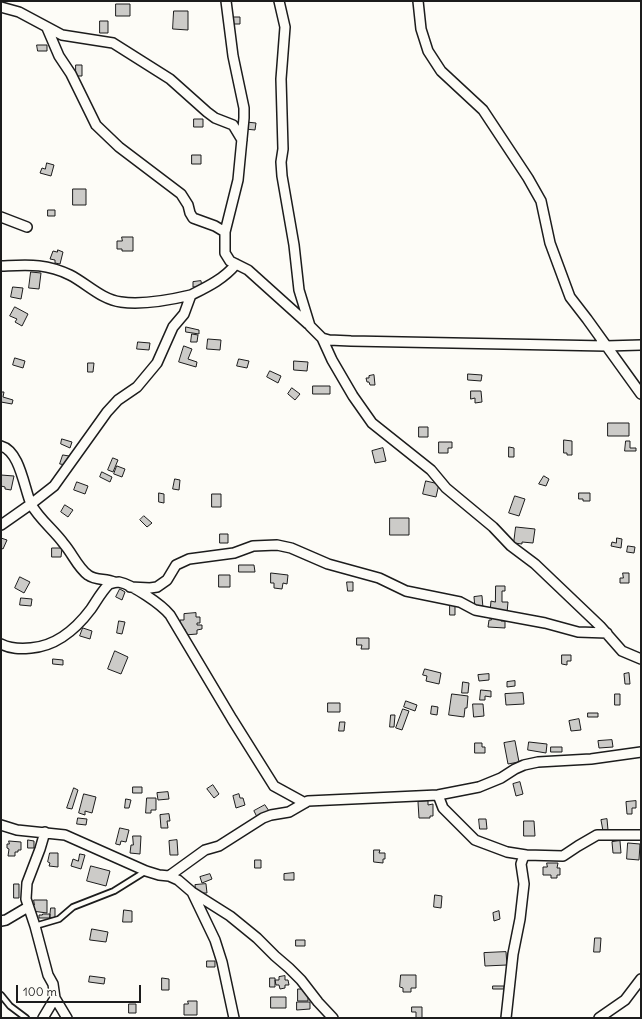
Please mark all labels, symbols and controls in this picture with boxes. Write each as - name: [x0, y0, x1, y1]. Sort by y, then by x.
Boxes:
- scale bar: [18, 977, 143, 1003]
- text: 100 m: [23, 984, 57, 999]

